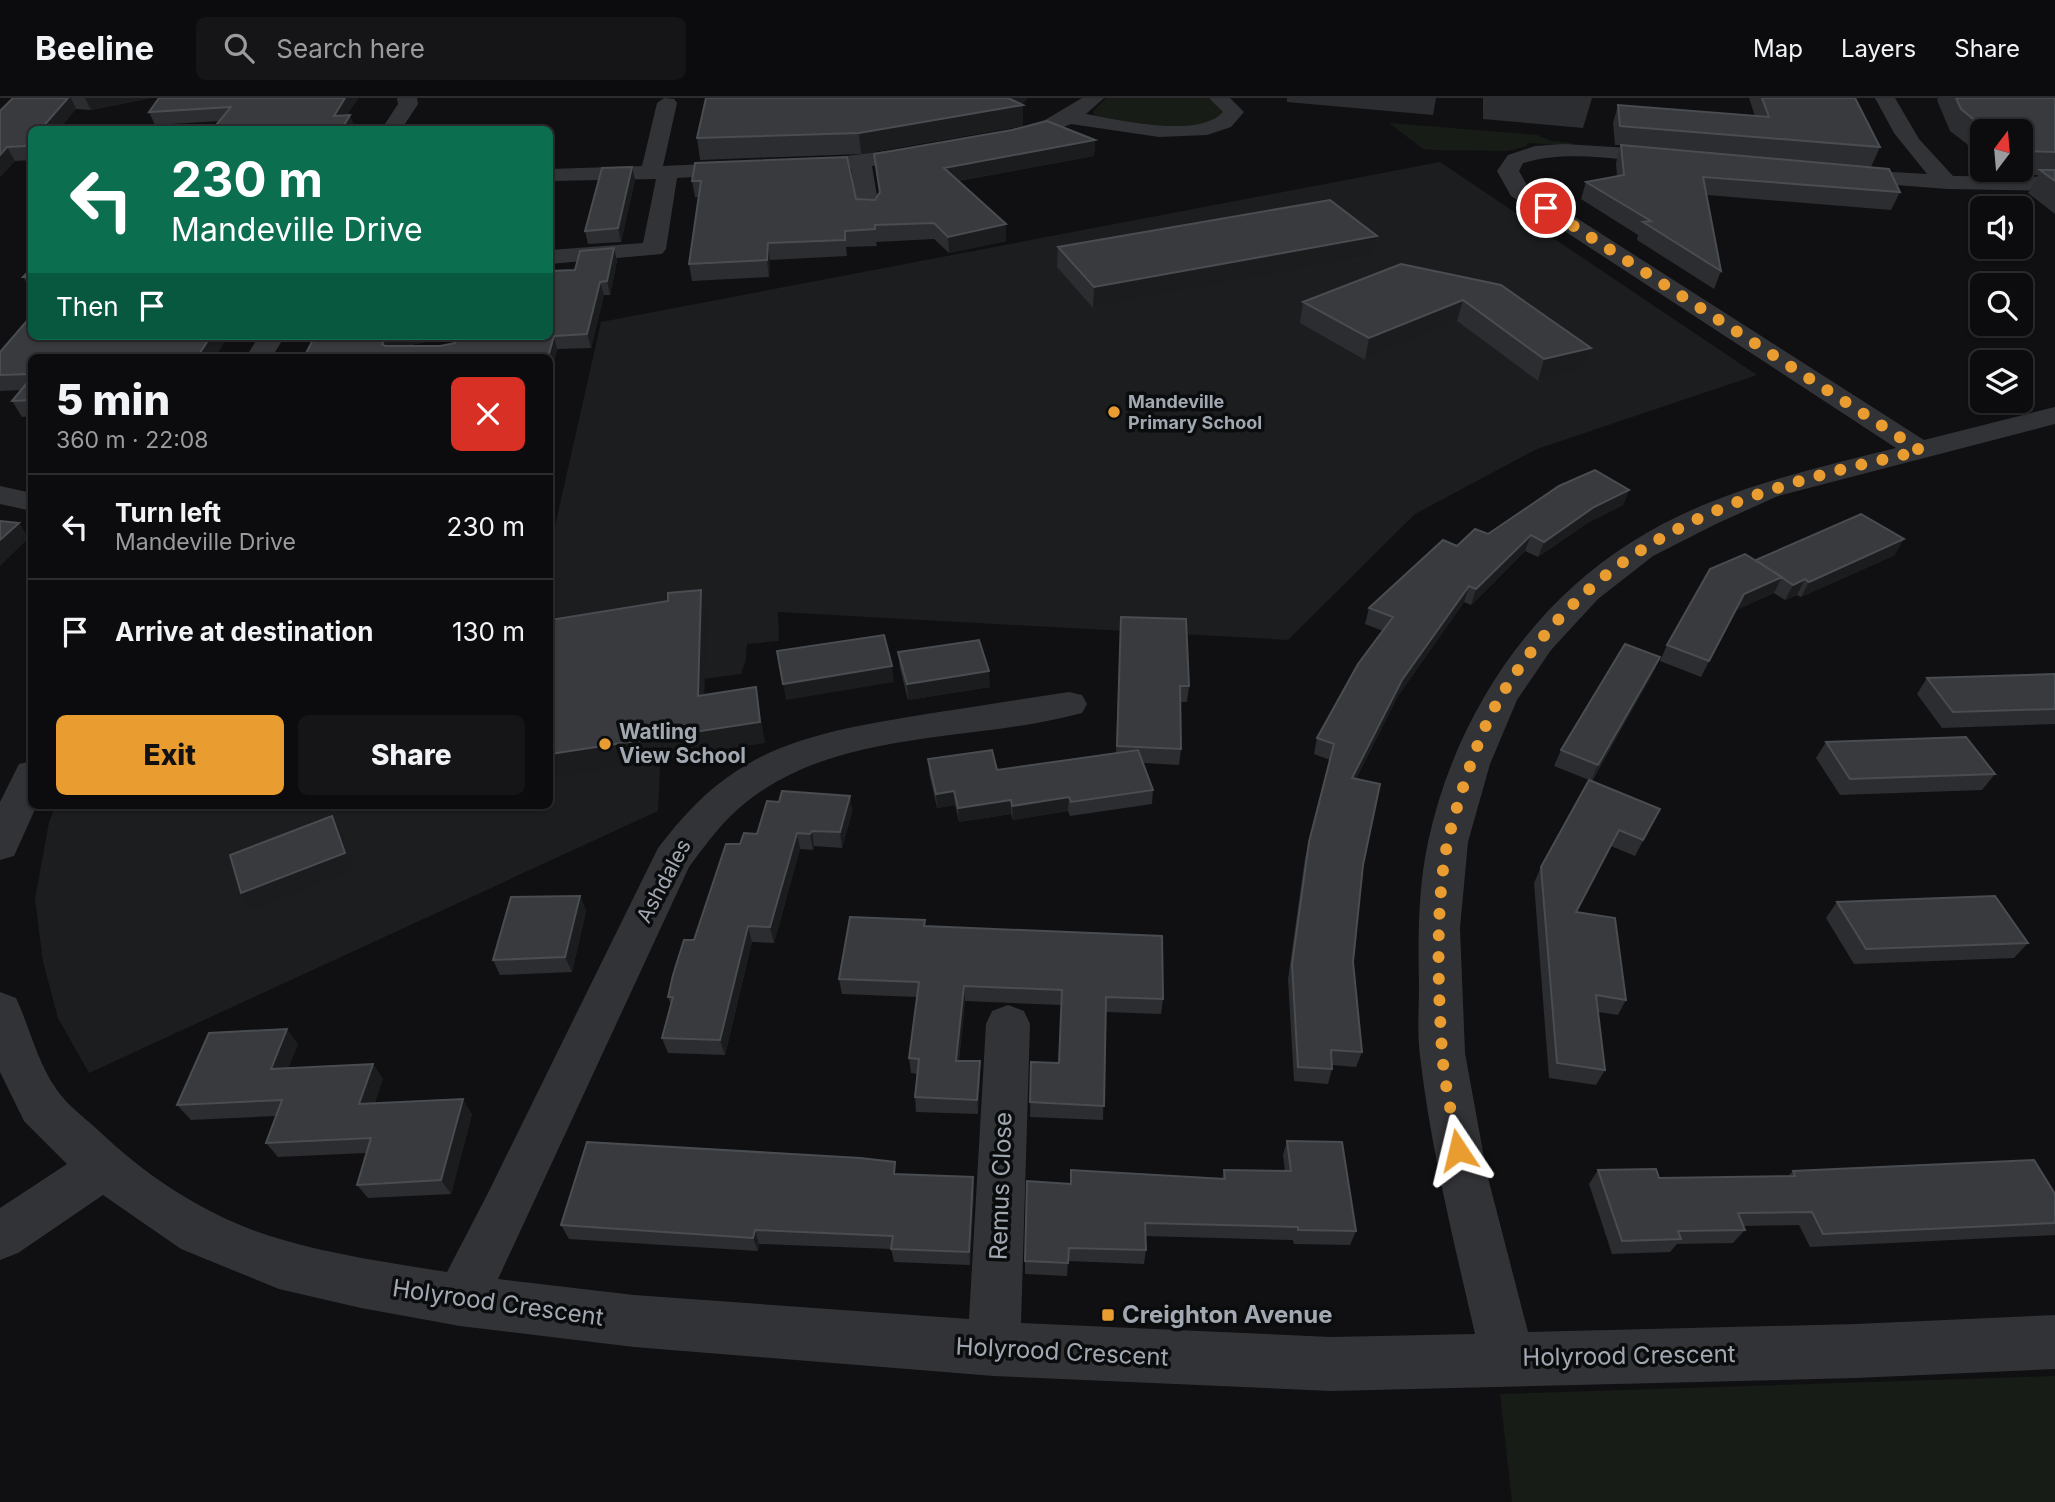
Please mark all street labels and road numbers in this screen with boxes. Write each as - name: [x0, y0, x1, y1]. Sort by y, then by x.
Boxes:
- street label: Ashdales: [631, 835, 696, 927]
- street label: Remus Close: [983, 1111, 1018, 1261]
- street label: Holyrood Crescent: [391, 1273, 606, 1332]
- street label: Holyrood Crescent: [955, 1331, 1169, 1372]
- street label: Holyrood Crescent: [1522, 1339, 1736, 1372]

